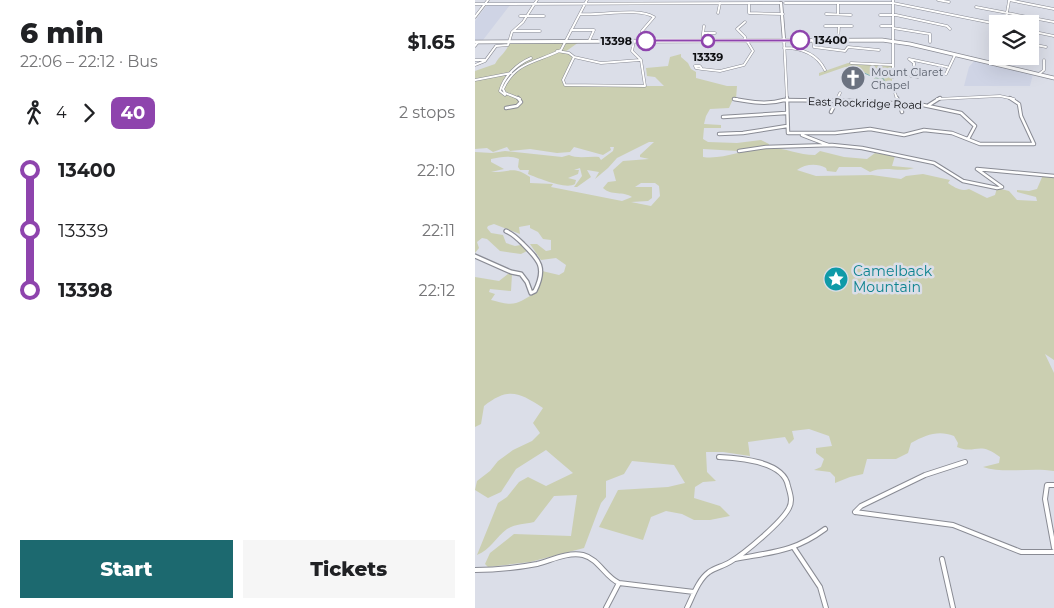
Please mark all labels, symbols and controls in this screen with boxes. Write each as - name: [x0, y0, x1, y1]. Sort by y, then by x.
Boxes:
- map controls: [989, 15, 1039, 65]
- button: layers: [989, 15, 1039, 65]
- text: 6 min: [20, 16, 104, 50]
- marker: 13400: [790, 30, 810, 50]
- text: $1.65: [407, 31, 455, 54]
- marker: 13398: [636, 31, 656, 51]
- place label: 13400: [814, 33, 848, 47]
- place label: 13398: [600, 34, 632, 48]
- marker: 13339: [701, 34, 715, 48]
- place label: 13339: [693, 50, 723, 64]
- text: 22:06 – 22:12 · Bus: [20, 52, 158, 71]
- church icon: Mount Claret Chapel: [840, 65, 866, 91]
- place label: Mount Claret Chapel: [871, 65, 944, 92]
- street label: East Rockridge Road: [808, 94, 922, 112]
- icon: walk: [20, 99, 48, 127]
- icon: forward: [75, 99, 103, 127]
- text: 40: [121, 102, 145, 124]
- text: 4: [56, 103, 67, 122]
- text: 2 stops: [399, 103, 455, 122]
- text: 13400: [58, 159, 116, 182]
- text: 22:10: [417, 161, 455, 180]
- text: 13339: [58, 219, 108, 242]
- text: 22:11: [422, 221, 455, 240]
- place label: Camelback Mountain: [853, 262, 933, 296]
- place icon: Camelback Mountain: [823, 266, 849, 292]
- text: 13398: [58, 279, 113, 302]
- text: 22:12: [419, 281, 455, 300]
- button: Start: [20, 540, 233, 598]
- button: Tickets: [243, 540, 455, 598]

